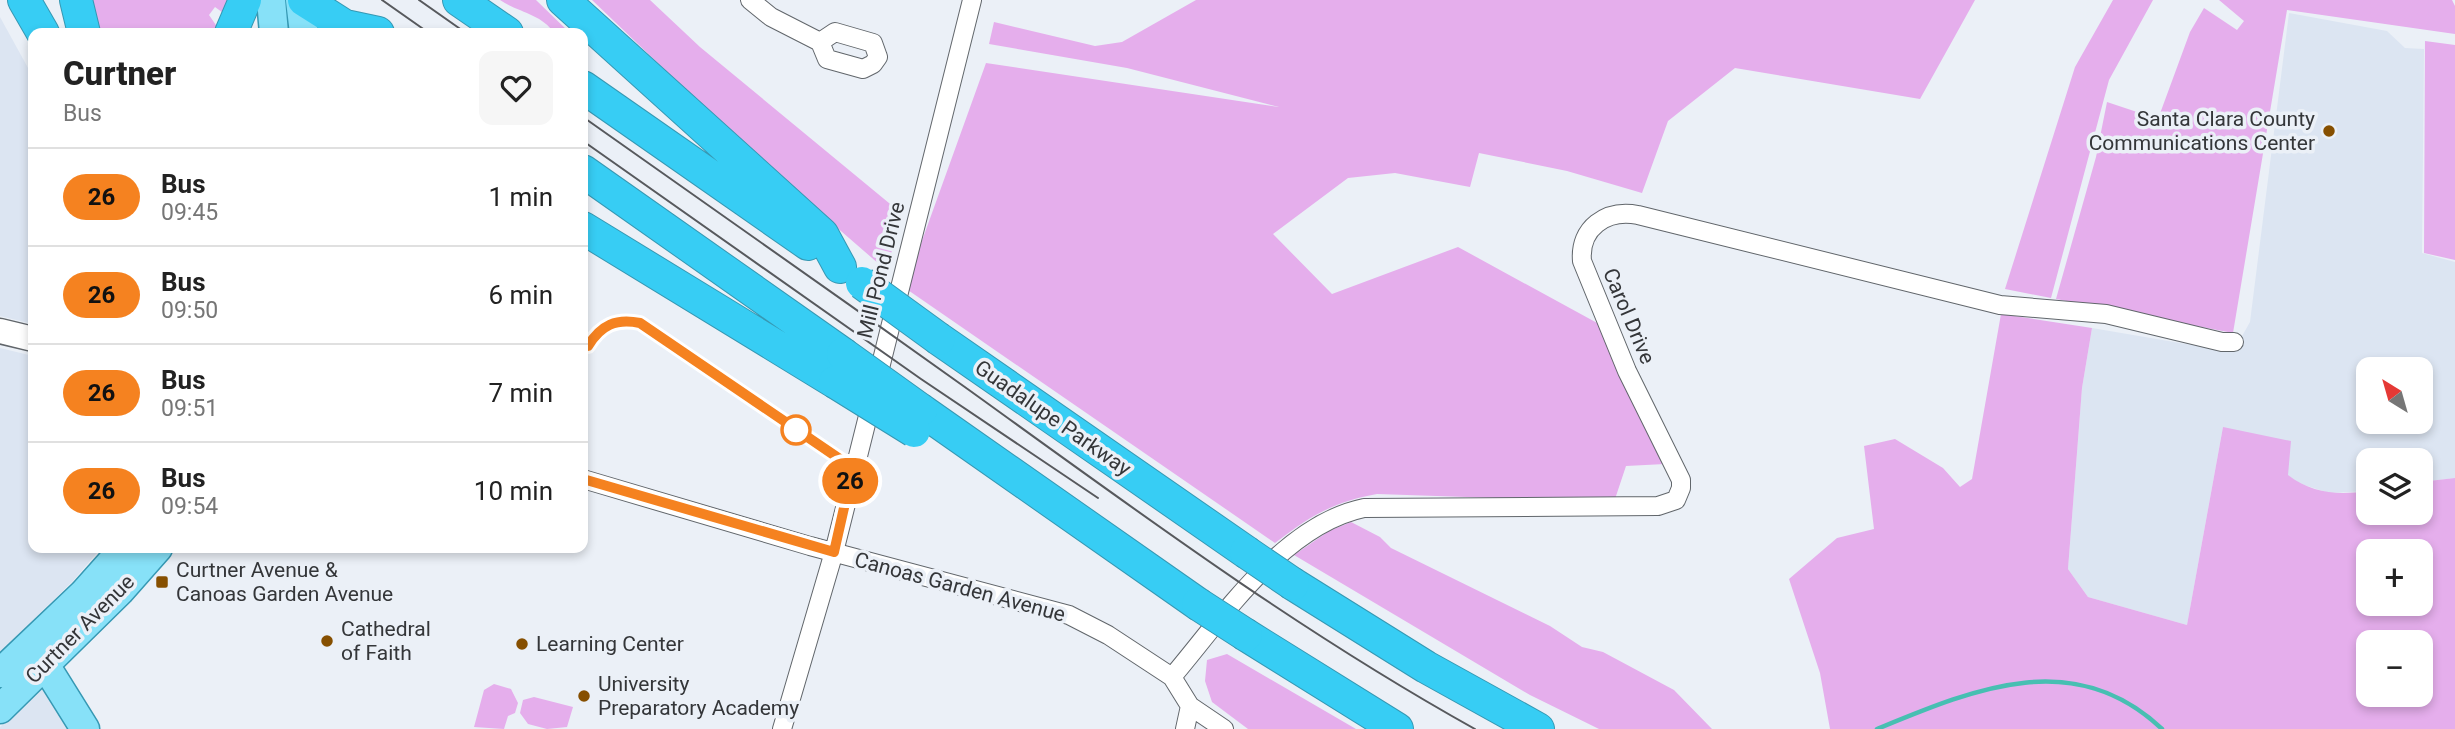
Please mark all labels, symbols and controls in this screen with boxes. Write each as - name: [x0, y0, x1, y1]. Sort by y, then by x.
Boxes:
- button: heart: [479, 51, 553, 125]
- text: Curtner: [63, 54, 176, 93]
- text: Bus: [63, 100, 102, 127]
- place label: Santa Clara County Communications Center: [2089, 107, 2315, 155]
- marker: Santa Clara County Communications Center: [2321, 123, 2337, 139]
- text: Bus: [161, 169, 206, 199]
- text: 1 min: [488, 182, 553, 212]
- text: 26: [88, 183, 115, 211]
- text: 09:45: [161, 199, 218, 226]
- street label: Mill Pond Drive: [852, 199, 910, 341]
- street label: Carol Drive: [1598, 265, 1660, 367]
- text: Bus: [161, 267, 206, 297]
- text: 6 min: [488, 280, 553, 310]
- text: 26: [88, 281, 115, 309]
- text: 09:50: [161, 297, 218, 324]
- street label: Guadalupe Parkway: [970, 355, 1136, 481]
- north arrow: [2356, 357, 2432, 434]
- map controls: [2356, 357, 2433, 707]
- text: Bus: [161, 365, 206, 395]
- text: 7 min: [488, 378, 553, 408]
- text: 26: [88, 379, 115, 407]
- text: 09:51: [161, 395, 218, 422]
- unlabelled marker: [781, 415, 811, 445]
- button: layers: [2356, 448, 2433, 525]
- line badge: 26: [818, 458, 882, 504]
- text: Bus: [161, 463, 206, 493]
- text: 26: [836, 467, 864, 495]
- text: 10 min: [474, 476, 553, 506]
- text: 26: [88, 477, 115, 505]
- text: 09:54: [161, 493, 218, 520]
- button: +: [2356, 539, 2433, 616]
- street label: Canoas Garden Avenue: [852, 547, 1068, 627]
- place label: Curtner Avenue & Canoas Garden Avenue: [176, 558, 393, 606]
- street label: Curtner Avenue: [21, 570, 139, 688]
- marker: Curtner Avenue & Canoas Garden Avenue: [154, 574, 170, 590]
- place label: Cathedral of Faith: [341, 617, 431, 665]
- button: −: [2356, 630, 2433, 707]
- place label: Learning Center: [536, 632, 684, 656]
- marker: Cathedral of Faith: [319, 633, 335, 649]
- marker: Learning Center: [514, 636, 530, 652]
- place label: University Preparatory Academy: [598, 672, 799, 720]
- marker: University Preparatory Academy: [576, 688, 592, 704]

